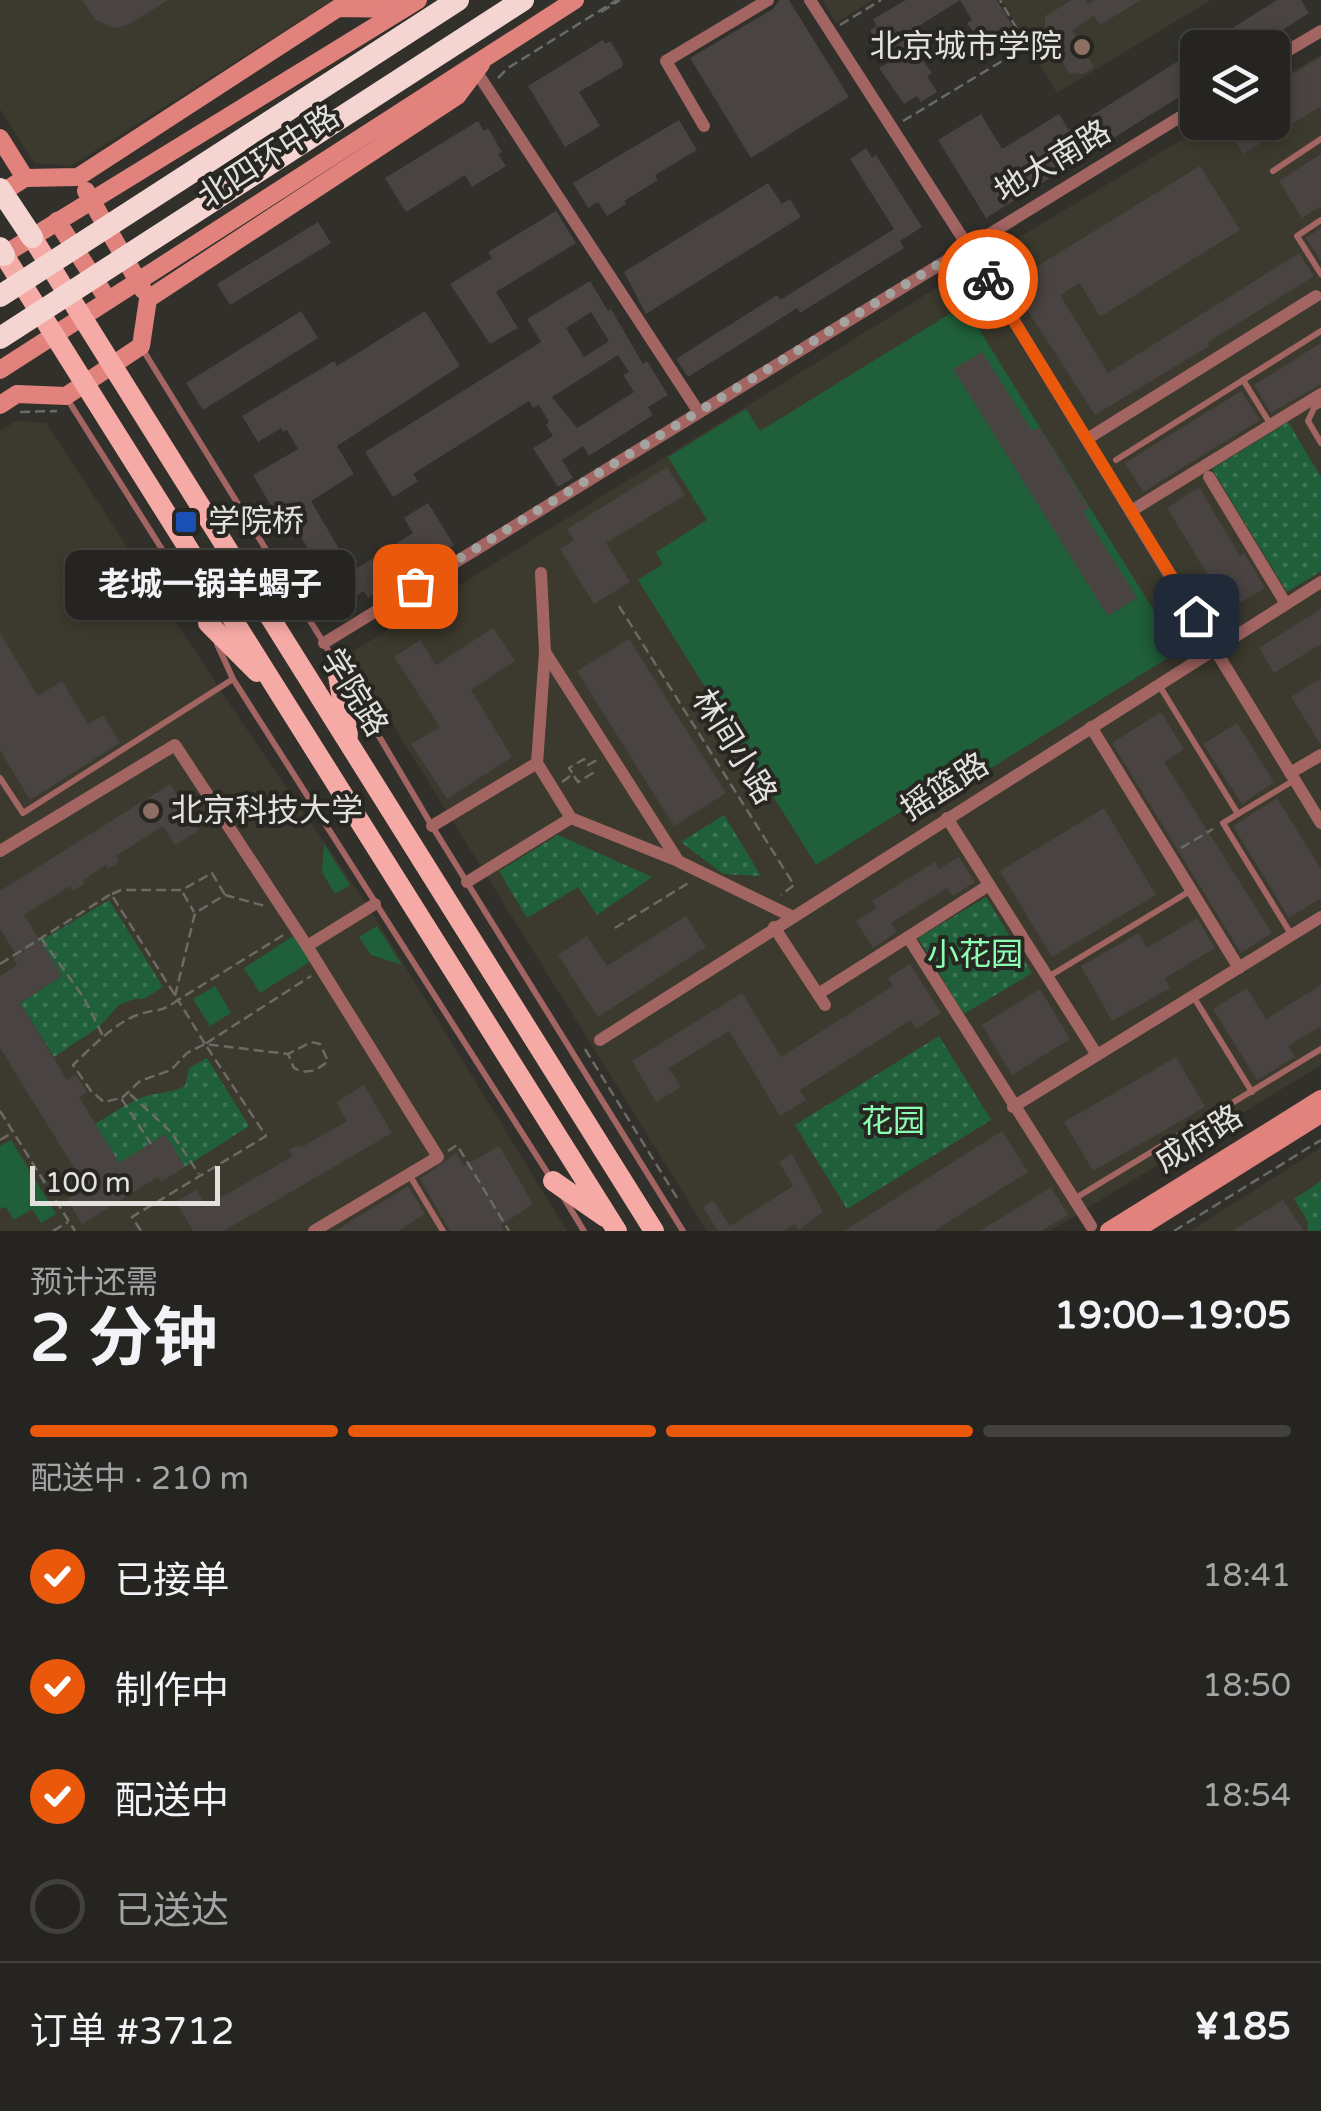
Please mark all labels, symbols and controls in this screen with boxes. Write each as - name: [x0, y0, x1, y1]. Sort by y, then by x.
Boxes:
- place label: 北京城市学院: [870, 28, 1062, 66]
- map controls: [1180, 30, 1290, 140]
- button: layers: [1180, 30, 1290, 140]
- marker: 北京城市学院: [1071, 36, 1093, 58]
- street label: 北四环中路: [192, 97, 346, 217]
- street label: 地大南路: [988, 113, 1118, 211]
- courier: [938, 229, 1038, 329]
- icon: bike: [961, 252, 1016, 307]
- place label: 学院桥: [208, 503, 304, 541]
- marker: 学院桥: [173, 509, 199, 535]
- pin: [373, 544, 458, 629]
- callout: 老城一锅羊蝎子: [65, 551, 355, 621]
- icon: bag: [388, 559, 443, 614]
- text: 老城一锅羊蝎子: [98, 566, 322, 604]
- pin: [1154, 574, 1239, 659]
- icon: home: [1169, 589, 1224, 644]
- street label: 学院路: [312, 642, 396, 744]
- street label: 林间小路: [684, 683, 784, 811]
- street label: 摇篮路: [894, 745, 996, 829]
- place label: 北京科技大学: [171, 792, 363, 830]
- marker: 北京科技大学: [140, 800, 162, 822]
- park label: 小花园: [927, 936, 1023, 974]
- street label: 成府路: [1148, 1097, 1250, 1181]
- park label: 花园: [861, 1103, 925, 1141]
- scale bar: [30, 1161, 220, 1206]
- text: 100 m: [45, 1166, 131, 1200]
- text: 预计还需: [30, 1264, 158, 1302]
- text: 19:00–19:05: [1054, 1293, 1291, 1339]
- text: 2 分钟: [30, 1300, 218, 1379]
- text: 配送中 · 210 m: [30, 1460, 249, 1498]
- icon: check: [30, 1549, 85, 1604]
- text: 18:41: [1202, 1557, 1291, 1595]
- text: 已接单: [115, 1558, 229, 1604]
- icon: check: [30, 1659, 85, 1714]
- text: 18:50: [1202, 1667, 1291, 1705]
- text: 制作中: [115, 1668, 229, 1714]
- icon: check: [30, 1769, 85, 1824]
- text: 18:54: [1202, 1777, 1291, 1815]
- text: 配送中: [115, 1778, 229, 1824]
- text: 已送达: [115, 1888, 229, 1934]
- text: ¥185: [1194, 2004, 1291, 2050]
- text: 订单 #3712: [30, 2009, 235, 2055]

